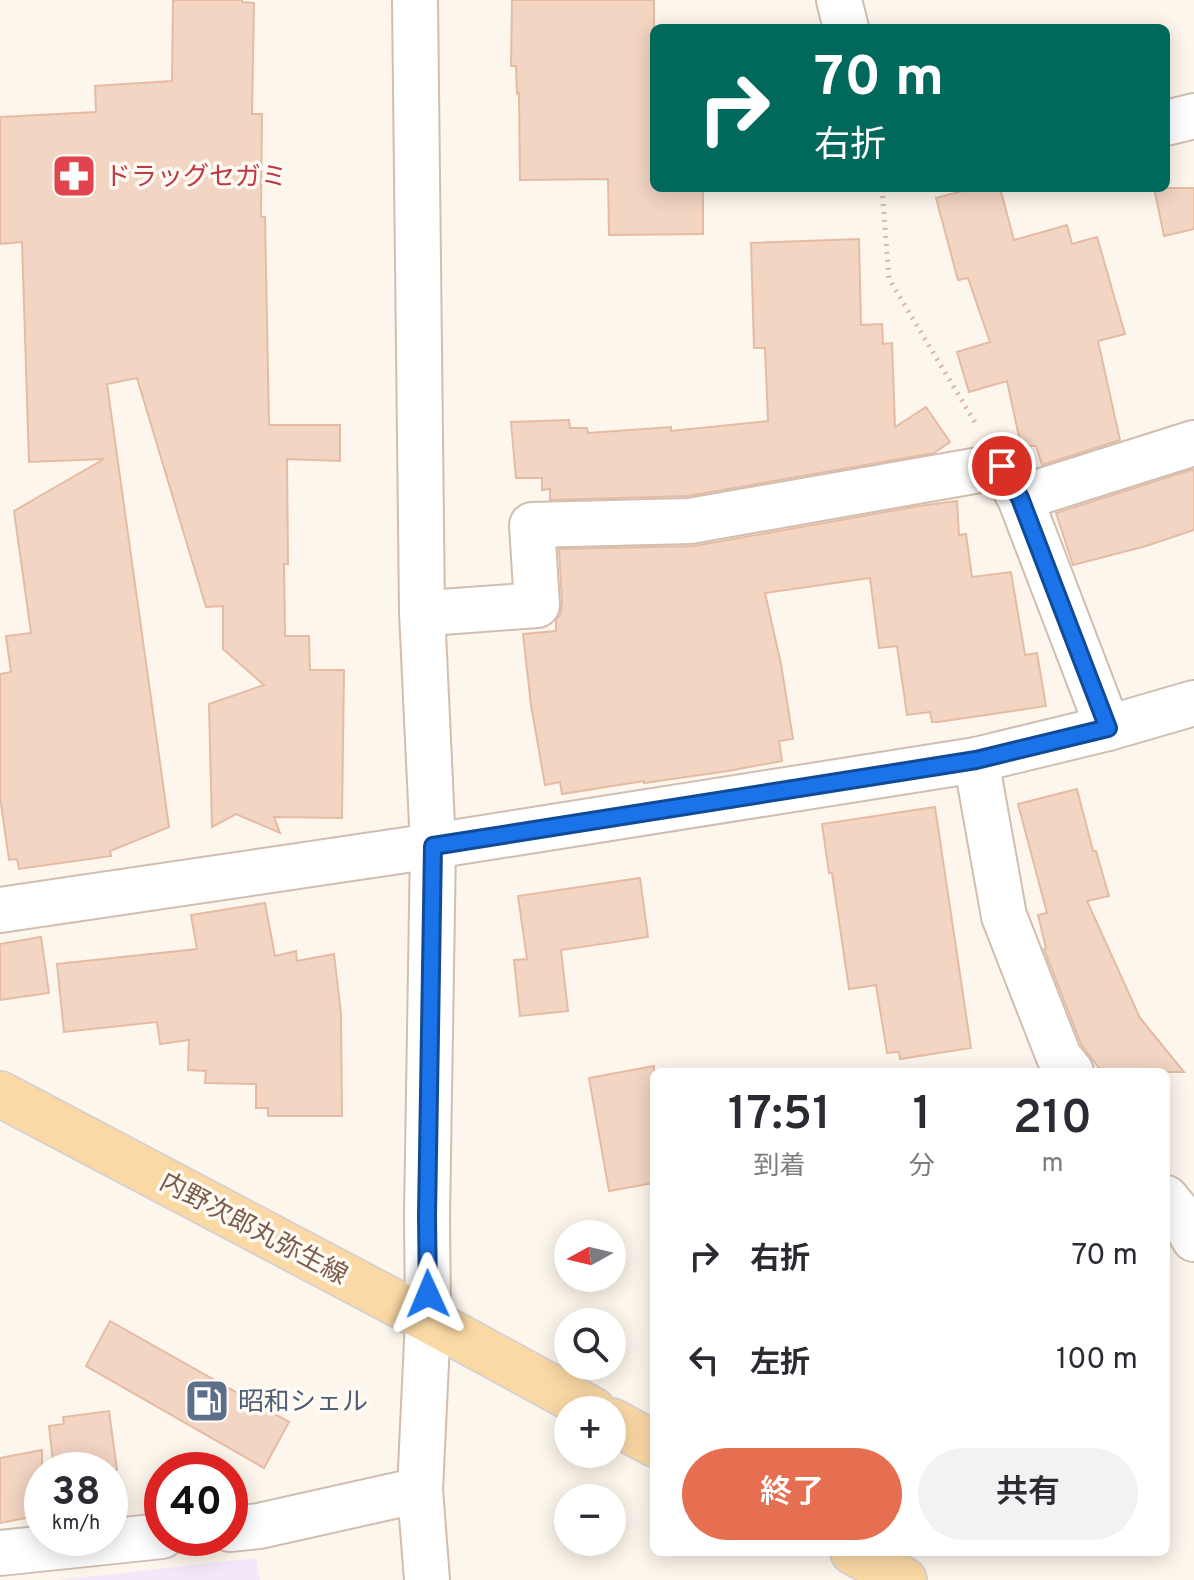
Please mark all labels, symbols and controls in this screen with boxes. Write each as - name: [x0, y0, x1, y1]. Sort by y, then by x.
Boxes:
- text: 70 m: [814, 45, 944, 115]
- icon: right: [682, 56, 786, 160]
- text: 右折: [814, 124, 886, 170]
- pharmacy icon: ドラッグセガミ: [50, 152, 98, 200]
- place label: ドラッグセガミ: [105, 162, 287, 195]
- pin: [968, 432, 1036, 500]
- icon: arrive: [980, 444, 1024, 488]
- text: 17:51: [728, 1086, 831, 1146]
- text: 1: [912, 1086, 931, 1146]
- text: 210: [1013, 1090, 1092, 1150]
- text: m: [1041, 1148, 1063, 1181]
- text: 到着: [753, 1151, 805, 1184]
- text: 分: [909, 1151, 935, 1184]
- street label: 内野次郎丸弥生線: [153, 1167, 352, 1294]
- north arrow: [554, 1220, 626, 1292]
- map controls: [554, 1220, 626, 1556]
- icon: right: [682, 1234, 726, 1278]
- text: 70 m: [1072, 1238, 1138, 1275]
- text: 右折: [750, 1242, 810, 1279]
- position arrow: [386, 1252, 470, 1336]
- button: search: [554, 1308, 626, 1380]
- icon: left: [682, 1338, 726, 1382]
- text: 100 m: [1056, 1342, 1138, 1379]
- text: 左折: [750, 1346, 810, 1383]
- fuel station icon: 昭和シェル: [183, 1377, 231, 1425]
- place label: 昭和シェル: [238, 1387, 368, 1420]
- button: +: [554, 1396, 626, 1468]
- button: 終了: [682, 1448, 902, 1540]
- button: 共有: [918, 1448, 1138, 1540]
- speed limit sign: 40: [144, 1452, 248, 1556]
- text: 38: [51, 1469, 101, 1519]
- button: −: [554, 1484, 626, 1556]
- text: km/h: [52, 1511, 100, 1537]

